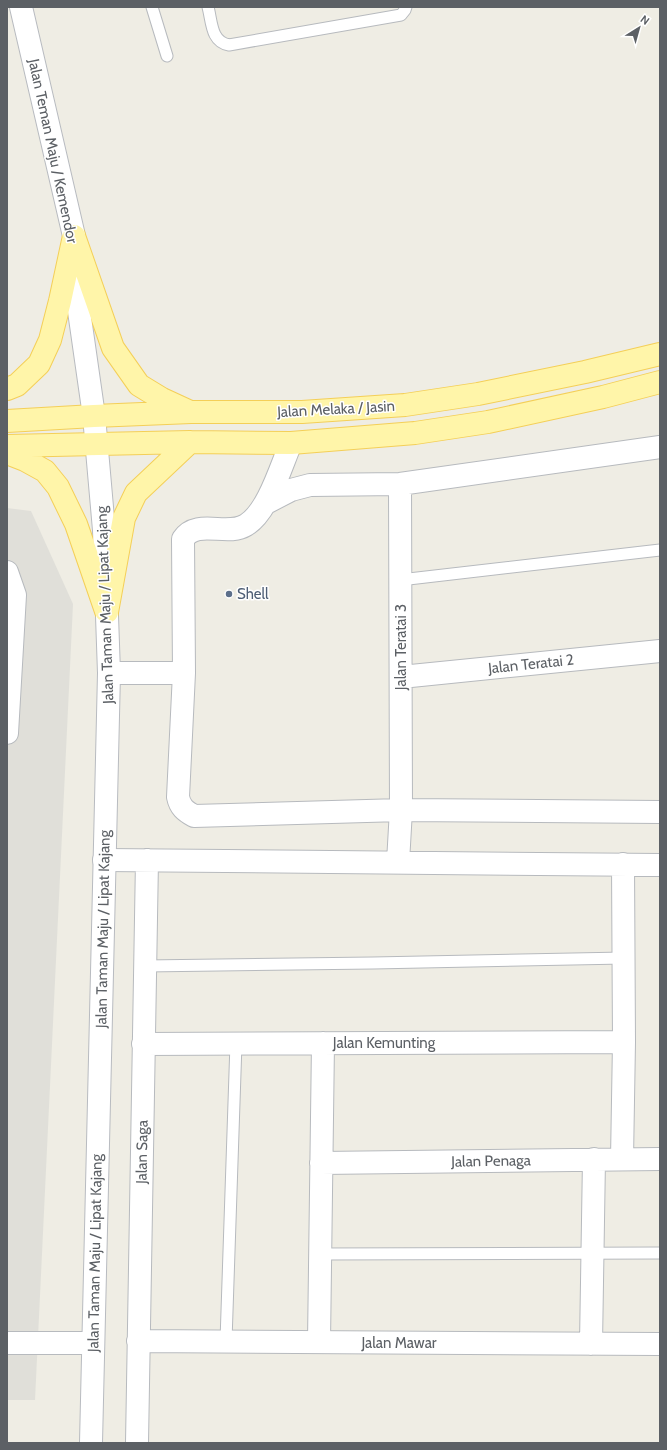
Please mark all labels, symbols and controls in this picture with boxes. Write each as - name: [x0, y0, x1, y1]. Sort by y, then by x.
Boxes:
- north arrow: [619, 8, 659, 48]
- text: N: [638, 12, 652, 28]
- street label: Jalan Teman Maju / Kemendor: [24, 56, 81, 245]
- street label: Jalan Melaka / Jasin: [276, 397, 395, 421]
- street label: Jalan Taman Maju / Lipat Kajang: [93, 505, 117, 705]
- place label: Shell: [237, 585, 269, 603]
- marker: Shell: [224, 589, 234, 599]
- street label: Jalan Teratai 3: [392, 604, 410, 691]
- street label: Jalan Teratai 2: [486, 651, 575, 678]
- street label: Jalan Taman Maju / Lipat Kajang: [92, 829, 114, 1029]
- street label: Jalan Kemunting: [332, 1034, 436, 1052]
- street label: Jalan Saga: [132, 1119, 152, 1185]
- street label: Jalan Penaga: [450, 1151, 532, 1171]
- street label: Jalan Taman Maju / Lipat Kajang: [84, 1153, 106, 1353]
- street label: Jalan Mawar: [360, 1334, 437, 1352]

